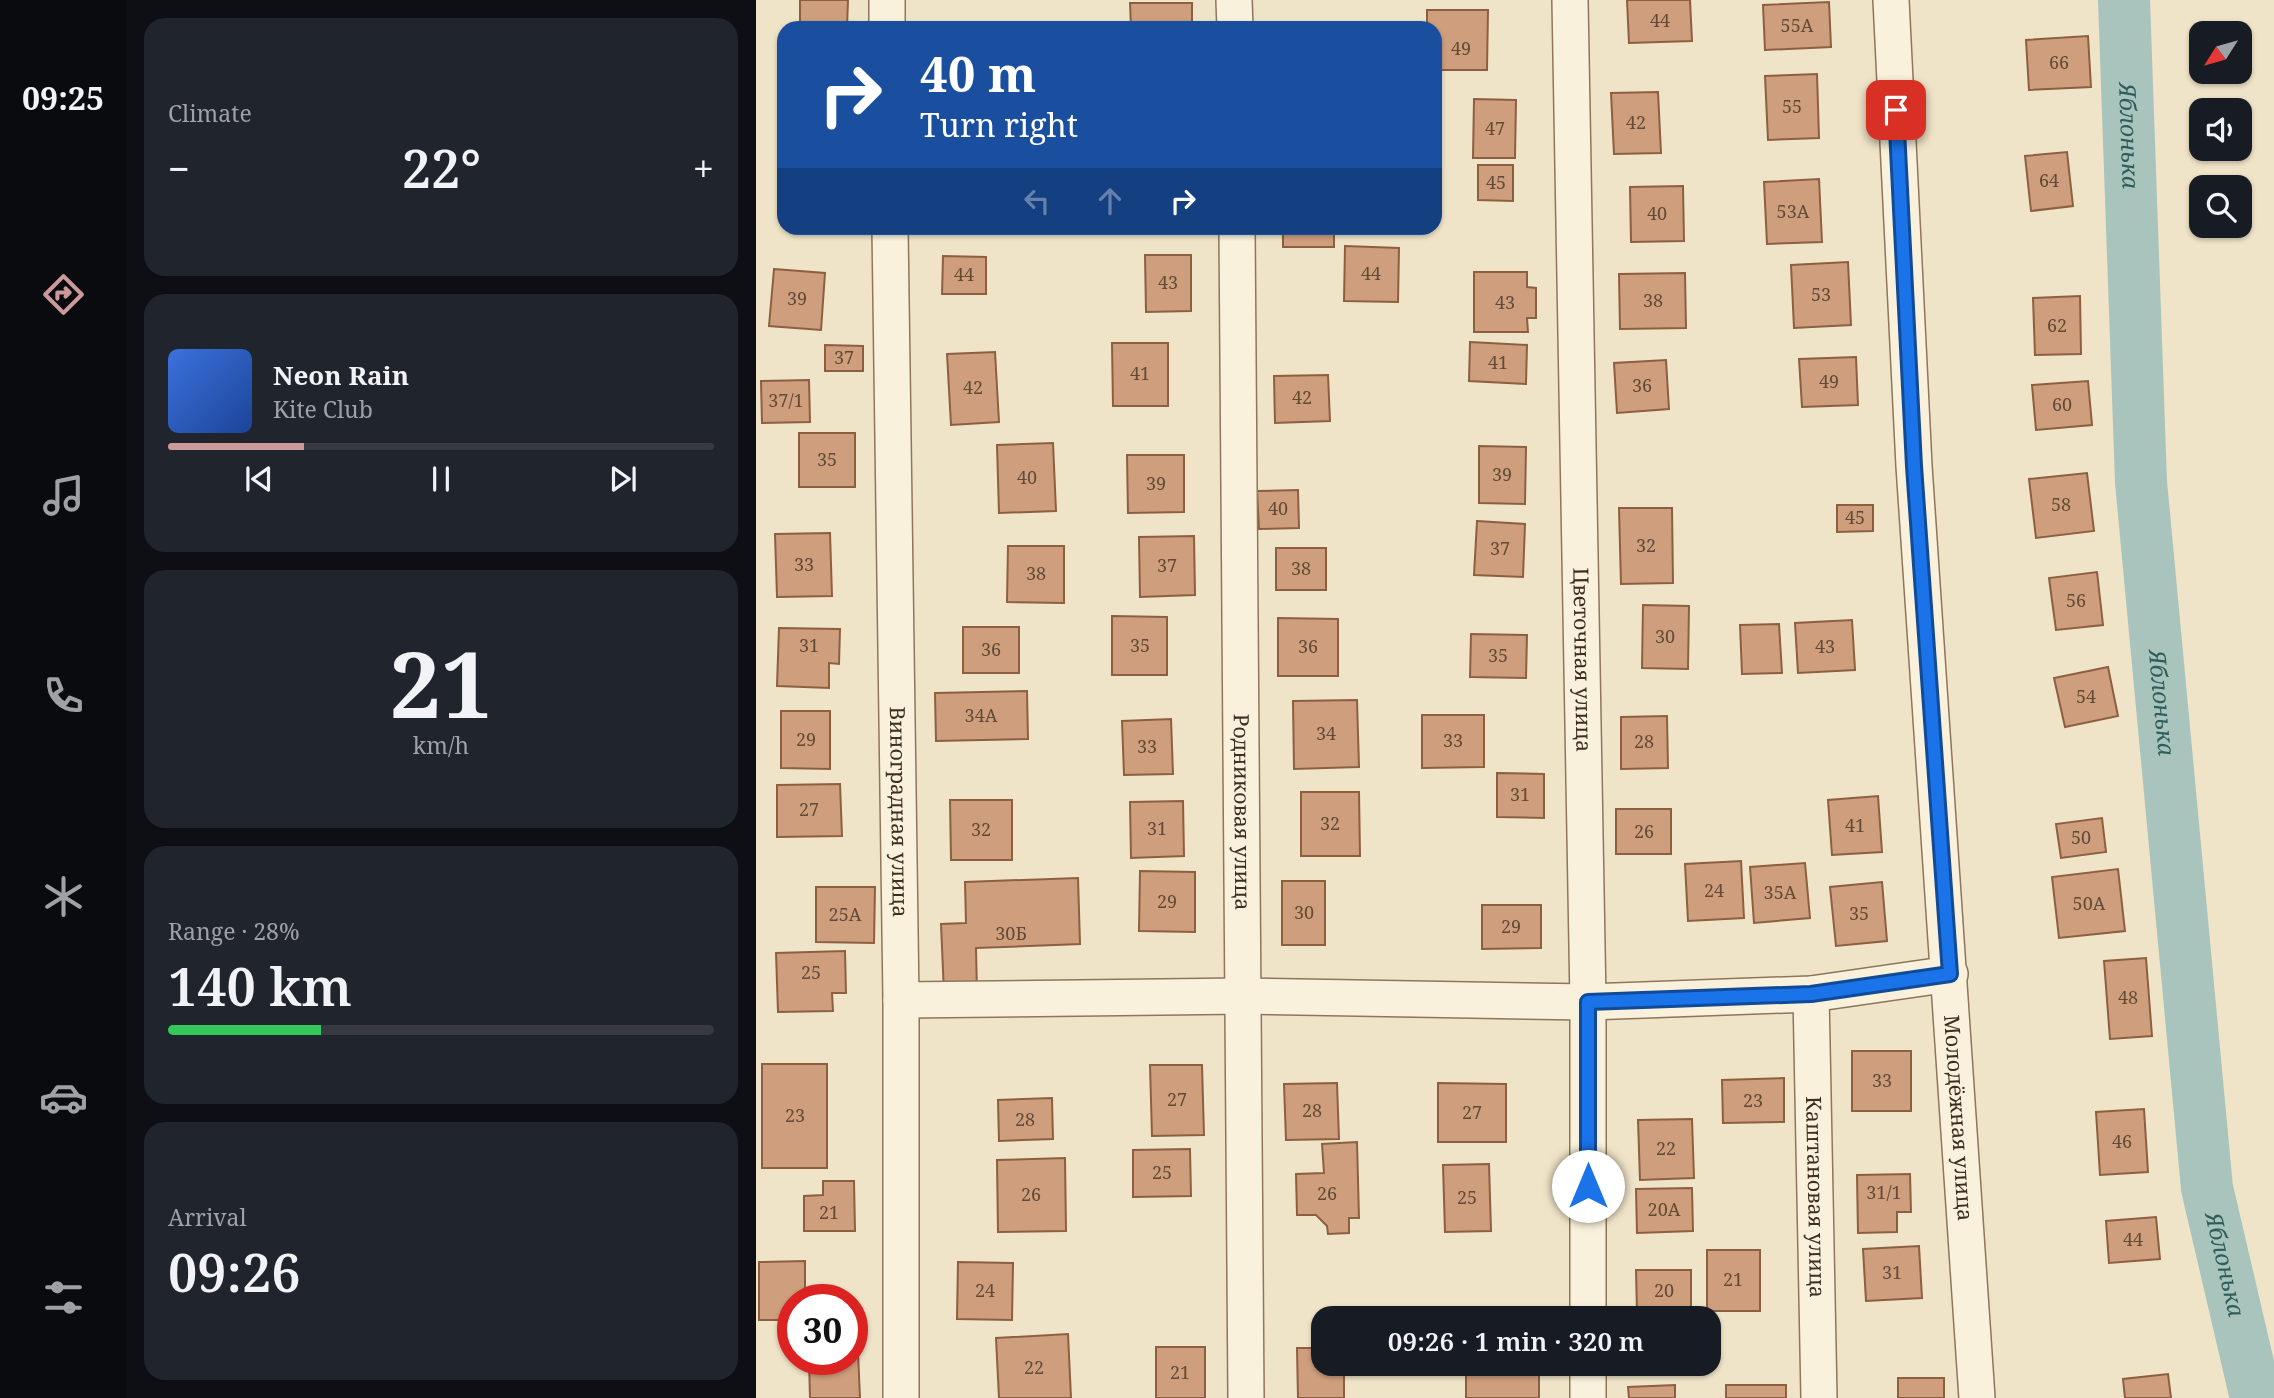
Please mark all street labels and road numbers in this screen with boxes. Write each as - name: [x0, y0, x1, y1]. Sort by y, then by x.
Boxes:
- street label: Цветочная улица: [1567, 567, 1599, 752]
- street label: Виноградная улица: [884, 706, 915, 918]
- street label: Родниковая улица: [1228, 714, 1257, 910]
- street label: Молодёжная улица: [1938, 1014, 1980, 1222]
- street label: Каштановая улица: [1800, 1096, 1832, 1298]

